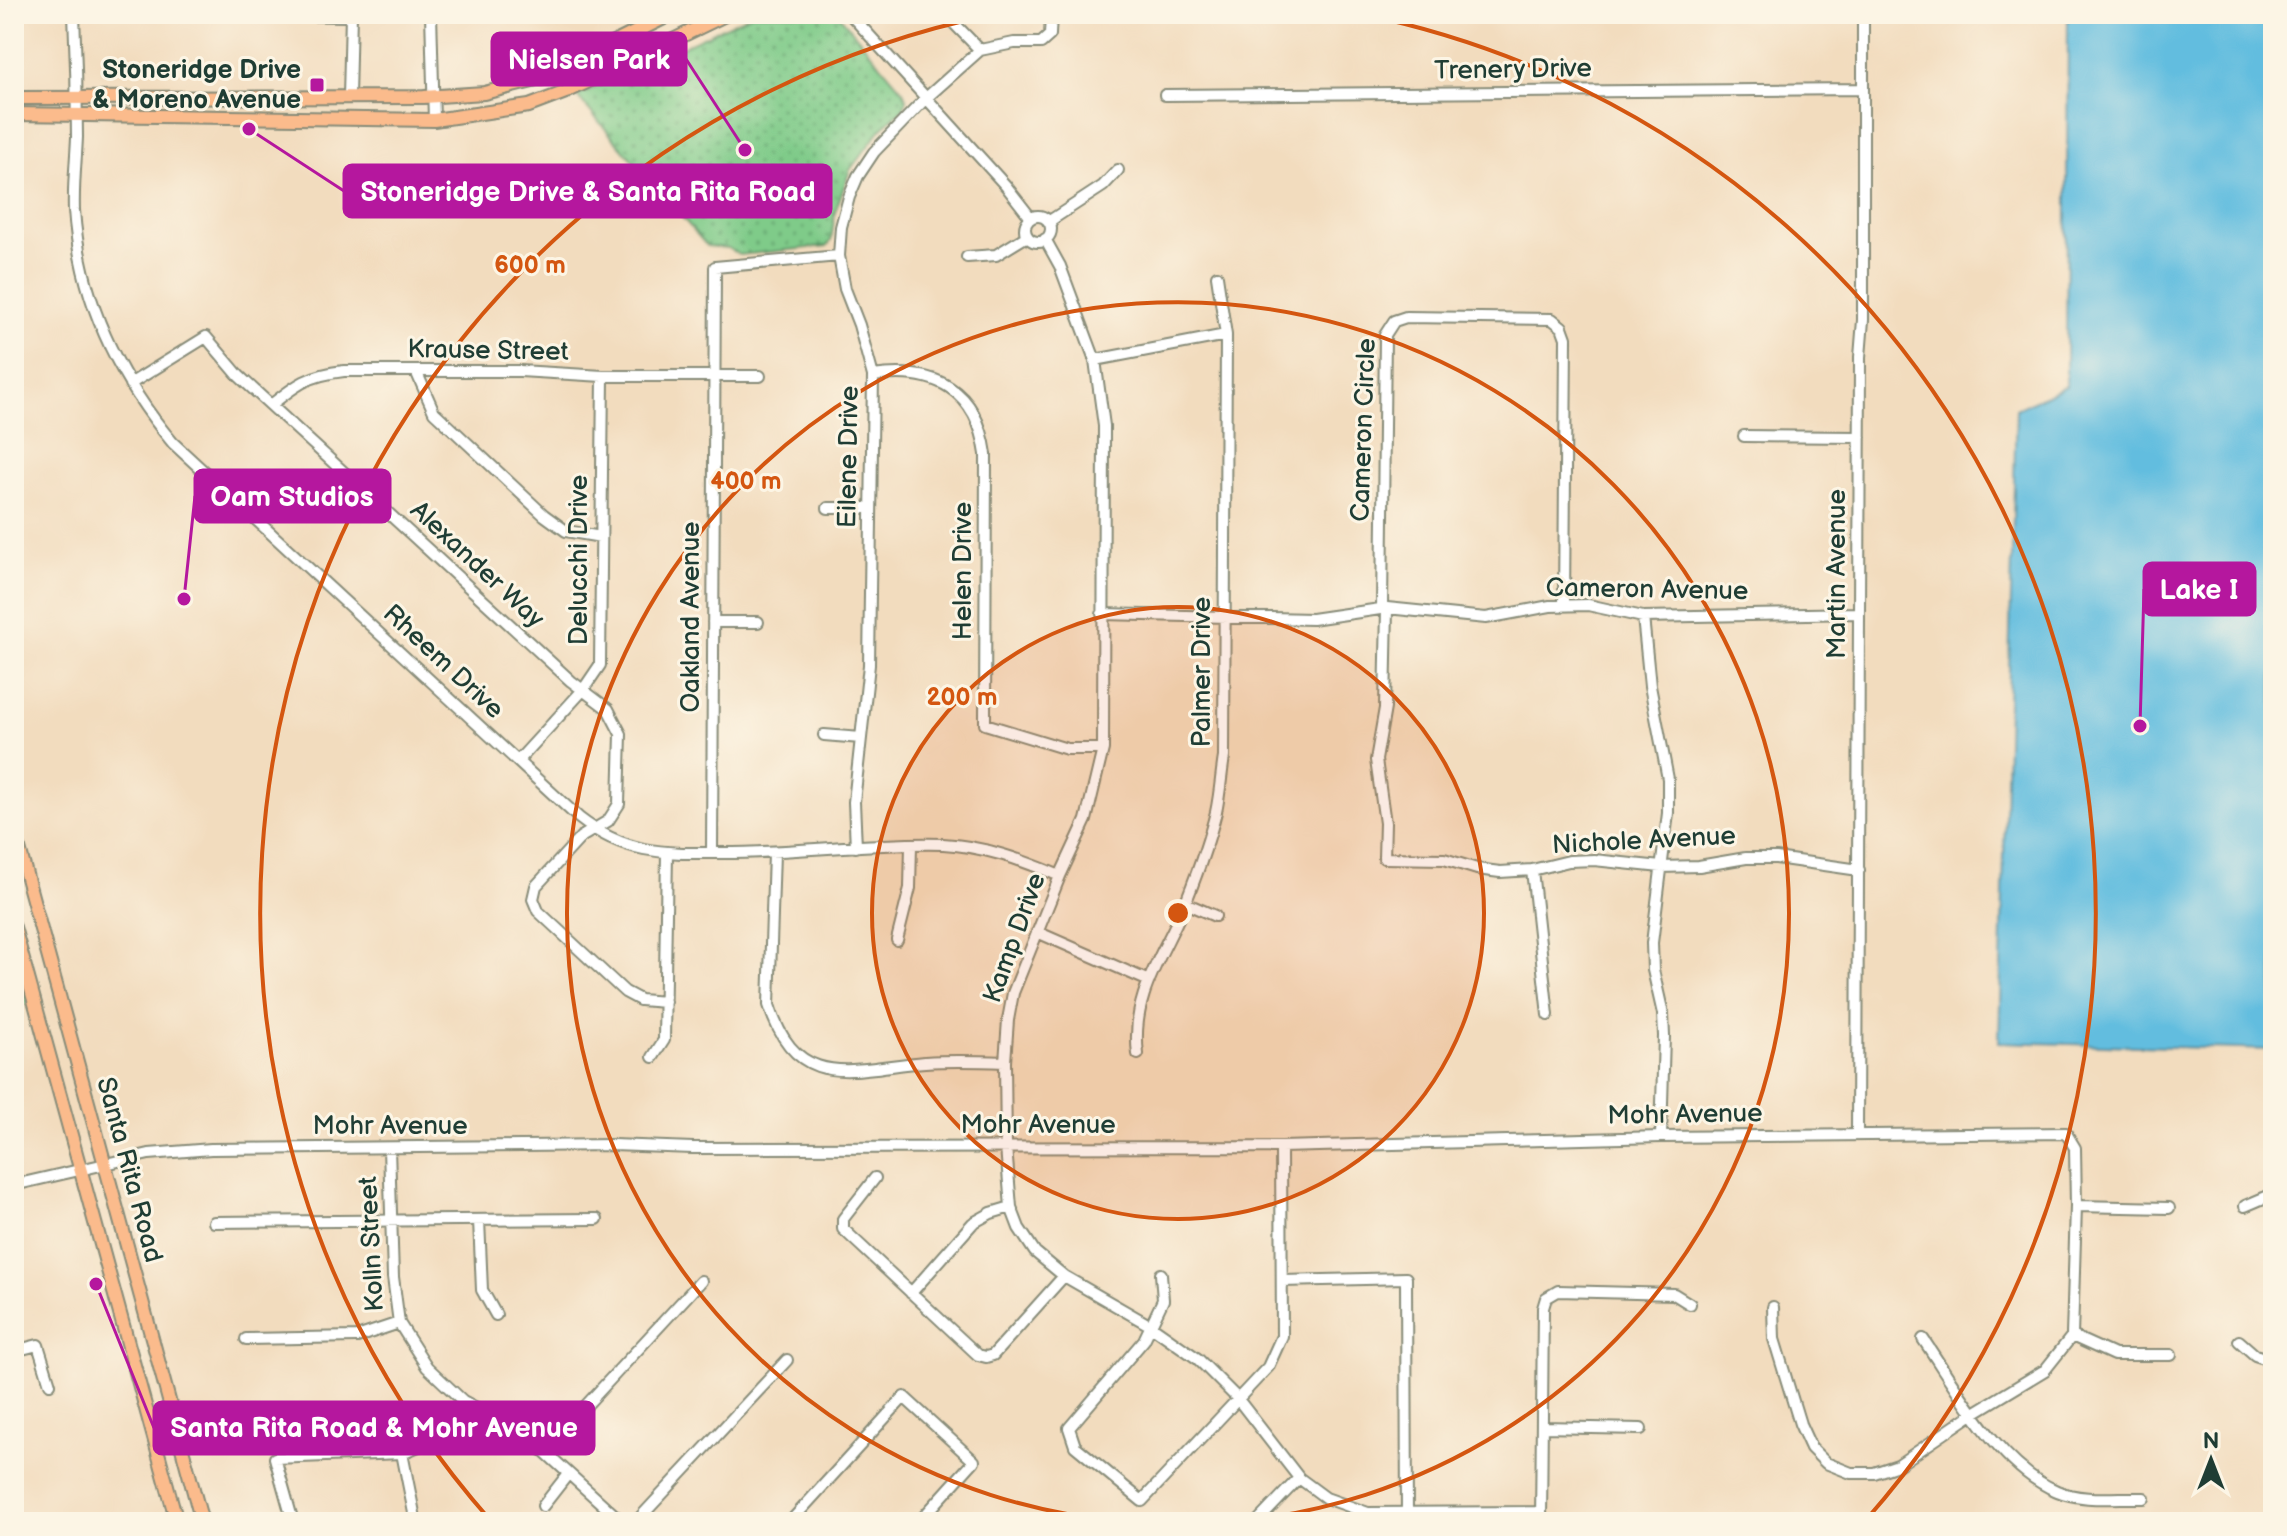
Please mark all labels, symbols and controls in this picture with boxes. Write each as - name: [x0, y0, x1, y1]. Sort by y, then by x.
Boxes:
- callout: Nielsen Park: [492, 33, 686, 85]
- text: Nielsen Park: [508, 44, 670, 77]
- street label: Trenery Drive: [1434, 53, 1592, 87]
- place label: Stoneridge Drive & Moreno Avenue: [93, 55, 301, 116]
- marker: Stoneridge Drive & Moreno Avenue: [308, 76, 326, 94]
- callout: Stoneridge Drive & Santa Rita Road: [344, 165, 831, 217]
- text: Stoneridge Drive & Santa Rita Road: [360, 176, 816, 209]
- text: 600 m: [494, 251, 566, 280]
- street label: Krause Street: [407, 334, 569, 368]
- street label: Cameron Circle: [1345, 338, 1383, 522]
- street label: Eilene Drive: [832, 385, 866, 529]
- text: 400 m: [711, 467, 782, 496]
- callout: Oam Studios: [195, 470, 390, 522]
- street label: Delucchi Drive: [564, 475, 595, 645]
- text: Oam Studios: [210, 481, 374, 514]
- street label: Martin Avenue: [1822, 489, 1853, 659]
- street label: Alexander Way: [404, 495, 551, 635]
- street label: Helen Drive: [948, 502, 979, 640]
- street label: Oakland Avenue: [676, 521, 707, 713]
- callout: Lake I: [2144, 563, 2255, 615]
- street label: Cameron Avenue: [1545, 573, 1749, 607]
- text: Lake I: [2159, 574, 2239, 607]
- street label: Palmer Drive: [1187, 597, 1218, 747]
- street label: Rheem Drive: [376, 598, 510, 726]
- text: 200 m: [927, 683, 997, 712]
- street label: Nichole Avenue: [1551, 821, 1737, 861]
- street label: Kamp Drive: [977, 869, 1053, 1007]
- centre of rings: [1164, 899, 1192, 927]
- street label: Santa Rita Road: [89, 1074, 169, 1266]
- street label: Mohr Avenue: [1607, 1098, 1763, 1132]
- street label: Mohr Avenue: [960, 1110, 1116, 1141]
- street label: Mohr Avenue: [312, 1111, 468, 1142]
- street label: Kolln Street: [353, 1176, 391, 1312]
- callout: Santa Rita Road & Mohr Avenue: [154, 1402, 594, 1454]
- text: Santa Rita Road & Mohr Avenue: [170, 1412, 578, 1445]
- north arrow: [2171, 1420, 2251, 1500]
- text: N: [2203, 1428, 2219, 1455]

